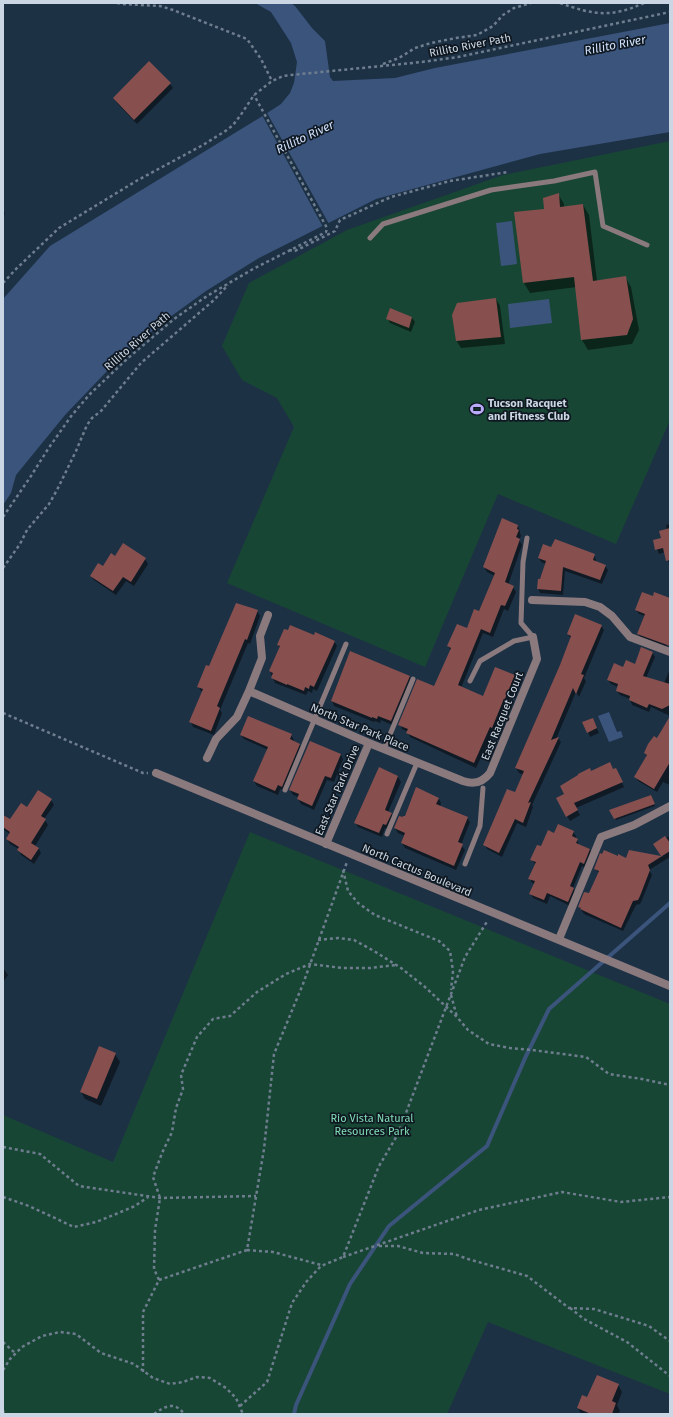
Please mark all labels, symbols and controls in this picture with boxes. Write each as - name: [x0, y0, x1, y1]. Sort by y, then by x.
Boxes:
- street label: Rillito River Path: [428, 31, 512, 60]
- water label: Rillito River: [583, 32, 647, 58]
- water label: Rillito River: [274, 117, 336, 156]
- street label: Rillito River Path: [102, 309, 173, 373]
- place label: Tucson Racquet and Fitness Club: [488, 397, 570, 423]
- sports icon: Tucson Racquet and Fitness Club: [469, 401, 485, 417]
- street label: East Racquet Court: [479, 670, 526, 762]
- street label: North Star Park Place: [309, 701, 411, 754]
- street label: East Star Park Drive: [313, 743, 362, 837]
- street label: North Cactus Boulevard: [360, 842, 473, 899]
- park label: Rio Vista Natural Resources Park: [330, 1112, 414, 1138]

